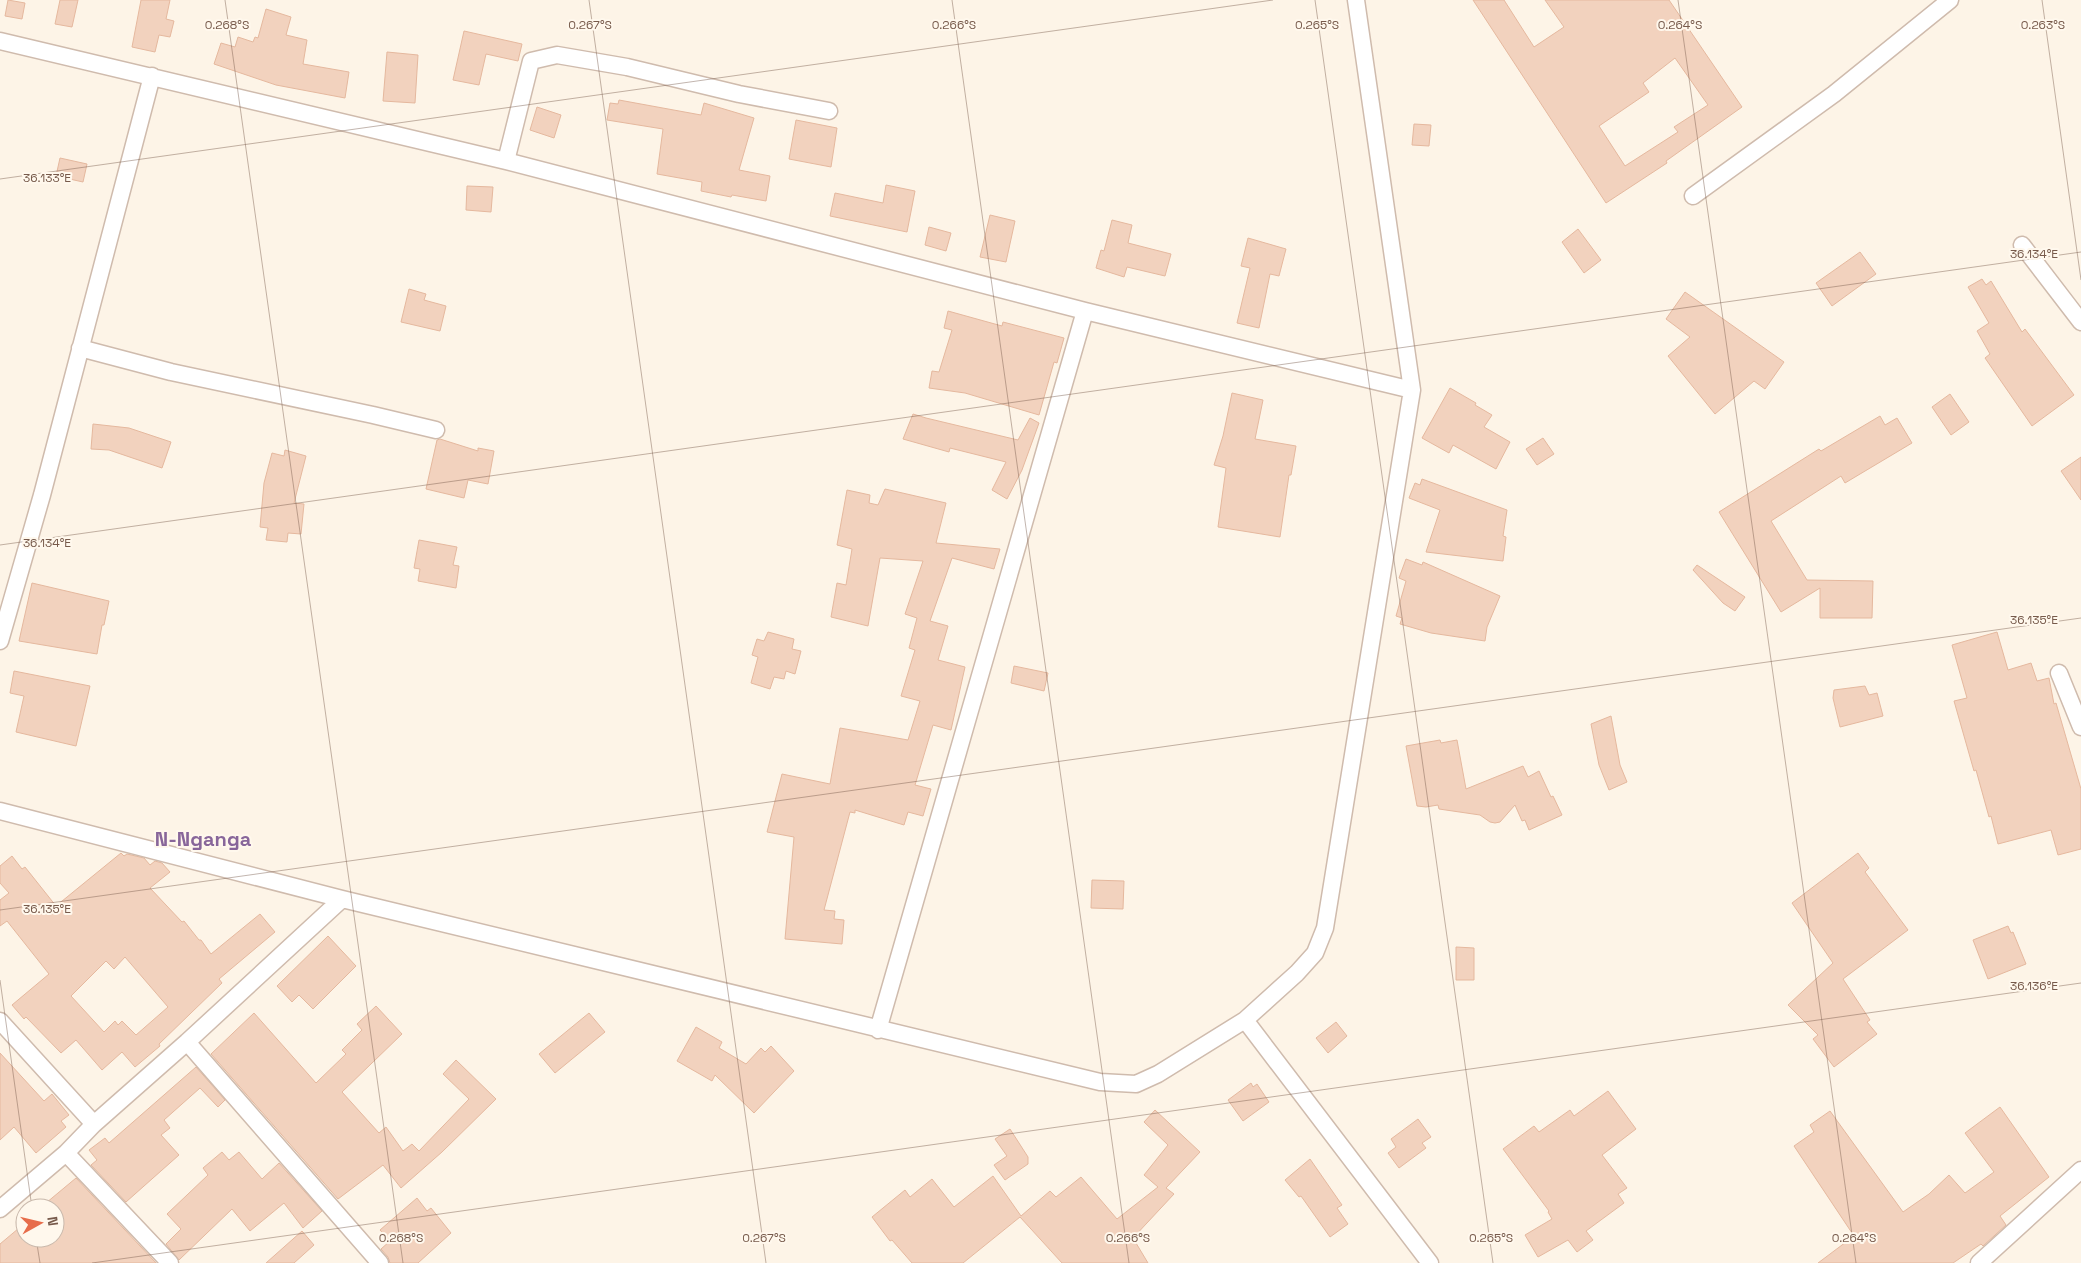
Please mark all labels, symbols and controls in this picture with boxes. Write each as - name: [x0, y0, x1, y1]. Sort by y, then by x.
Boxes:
- text: 0.268°S: [205, 17, 249, 33]
- text: 0.267°S: [568, 17, 612, 33]
- text: 0.266°S: [932, 17, 976, 33]
- text: 0.265°S: [1295, 17, 1339, 33]
- text: 0.264°S: [1658, 17, 1702, 33]
- text: 0.263°S: [2021, 17, 2065, 33]
- text: 36.133°E: [23, 170, 71, 186]
- text: 36.134°E: [2010, 246, 2058, 262]
- text: 36.134°E: [23, 535, 71, 551]
- text: 36.135°E: [2010, 612, 2058, 628]
- district label: N-Nganga: [155, 826, 252, 852]
- text: 36.135°E: [23, 901, 71, 917]
- text: 36.136°E: [2010, 978, 2058, 994]
- north arrow: [15, 1198, 65, 1248]
- text: N: [43, 1215, 62, 1227]
- text: 0.268°S: [379, 1230, 423, 1246]
- text: 0.267°S: [742, 1230, 786, 1246]
- text: 0.266°S: [1106, 1230, 1150, 1246]
- text: 0.265°S: [1469, 1230, 1513, 1246]
- text: 0.264°S: [1832, 1230, 1876, 1246]

